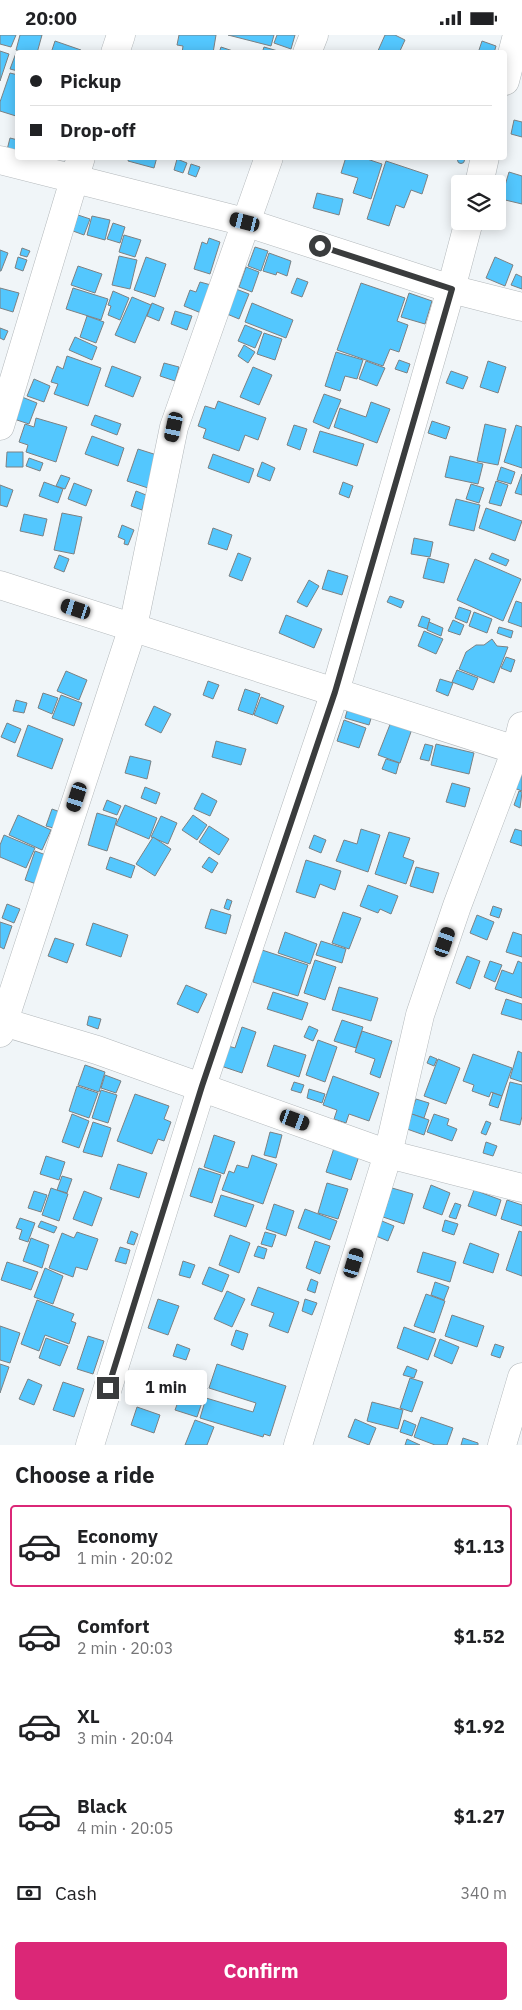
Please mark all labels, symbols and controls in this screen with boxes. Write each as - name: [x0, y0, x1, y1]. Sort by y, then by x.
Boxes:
- text: 20:00: [25, 6, 77, 30]
- text: Pickup: [60, 69, 121, 93]
- text: Drop-off: [60, 118, 136, 142]
- map controls: [451, 175, 506, 230]
- button: layers: [451, 175, 506, 230]
- car: [228, 211, 261, 233]
- route start: [309, 235, 331, 257]
- car: [163, 411, 184, 443]
- car: [59, 597, 92, 621]
- car: [65, 780, 88, 814]
- car: [433, 925, 456, 959]
- car: [278, 1108, 311, 1132]
- car: [342, 1246, 365, 1280]
- callout: 1 min: [126, 1371, 208, 1405]
- route end: [97, 1377, 119, 1399]
- text: 1 min: [145, 1377, 187, 1397]
- text: Choose a ride: [15, 1460, 155, 1489]
- icon: car: [17, 1524, 62, 1569]
- text: Economy: [77, 1524, 158, 1548]
- text: $1.13: [453, 1534, 505, 1558]
- text: 1 min · 20:02: [77, 1548, 173, 1568]
- icon: car: [17, 1614, 62, 1659]
- text: Comfort: [77, 1614, 150, 1638]
- text: $1.52: [453, 1624, 505, 1648]
- text: 2 min · 20:03: [77, 1638, 173, 1658]
- icon: car: [17, 1704, 62, 1749]
- text: XL: [77, 1704, 100, 1728]
- text: $1.92: [453, 1714, 505, 1738]
- text: 3 min · 20:04: [77, 1728, 173, 1748]
- icon: car: [17, 1794, 62, 1839]
- text: Black: [77, 1794, 127, 1818]
- text: $1.27: [453, 1804, 505, 1828]
- text: 4 min · 20:05: [77, 1818, 173, 1838]
- icon: cash: [15, 1879, 43, 1907]
- text: Cash: [55, 1881, 97, 1905]
- text: 340 m: [460, 1883, 507, 1903]
- button: Confirm: [15, 1942, 507, 2000]

